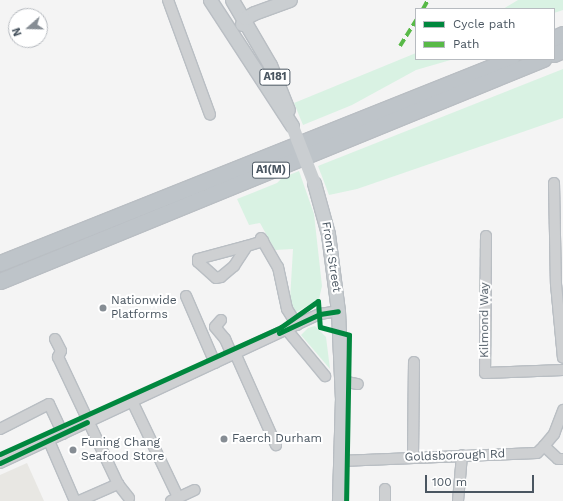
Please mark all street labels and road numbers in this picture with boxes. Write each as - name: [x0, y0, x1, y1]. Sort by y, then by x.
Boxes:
- road number: A181: [259, 68, 291, 86]
- road number: A1(M): [251, 161, 291, 179]
- street label: Front Street: [318, 221, 344, 293]
- street label: Kilmond Way: [478, 282, 492, 358]
- street label: Goldsborough Rd: [404, 447, 506, 465]

